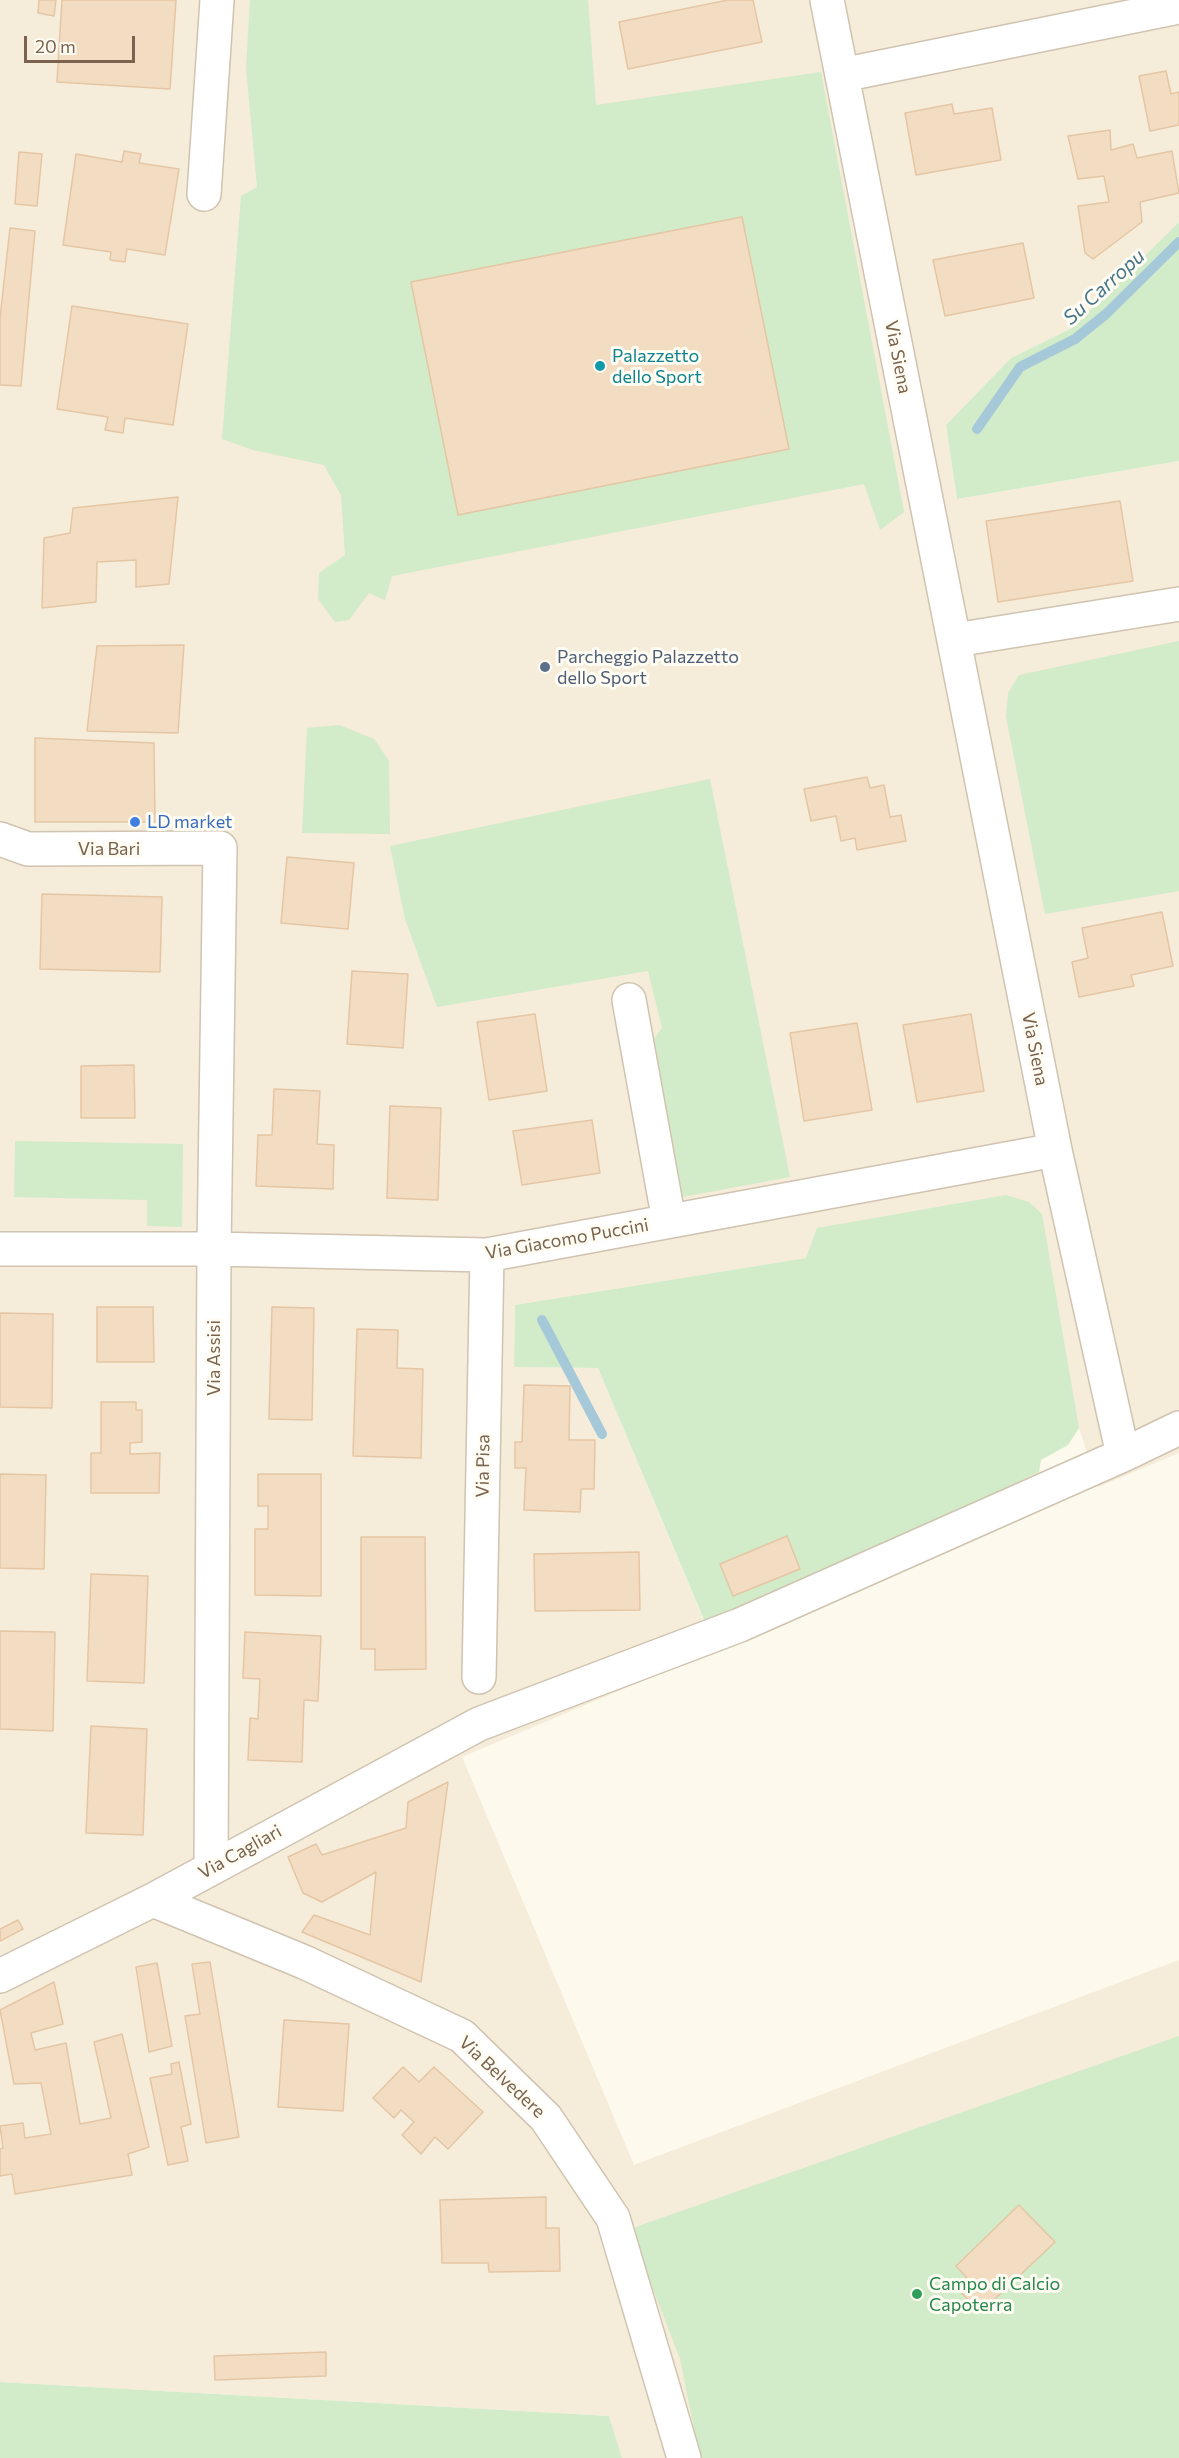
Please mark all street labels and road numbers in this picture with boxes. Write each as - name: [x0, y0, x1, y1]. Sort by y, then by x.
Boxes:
- street label: Via Siena: [880, 318, 916, 396]
- street label: Via Bari: [78, 838, 140, 860]
- street label: Via Siena: [1017, 1010, 1053, 1088]
- street label: Via Giacomo Puccini: [484, 1214, 650, 1264]
- street label: Via Assisi: [203, 1320, 225, 1396]
- street label: Via Pisa: [472, 1434, 494, 1498]
- street label: Via Cagliari: [195, 1820, 285, 1884]
- street label: Via Belvedere: [454, 2032, 550, 2122]

